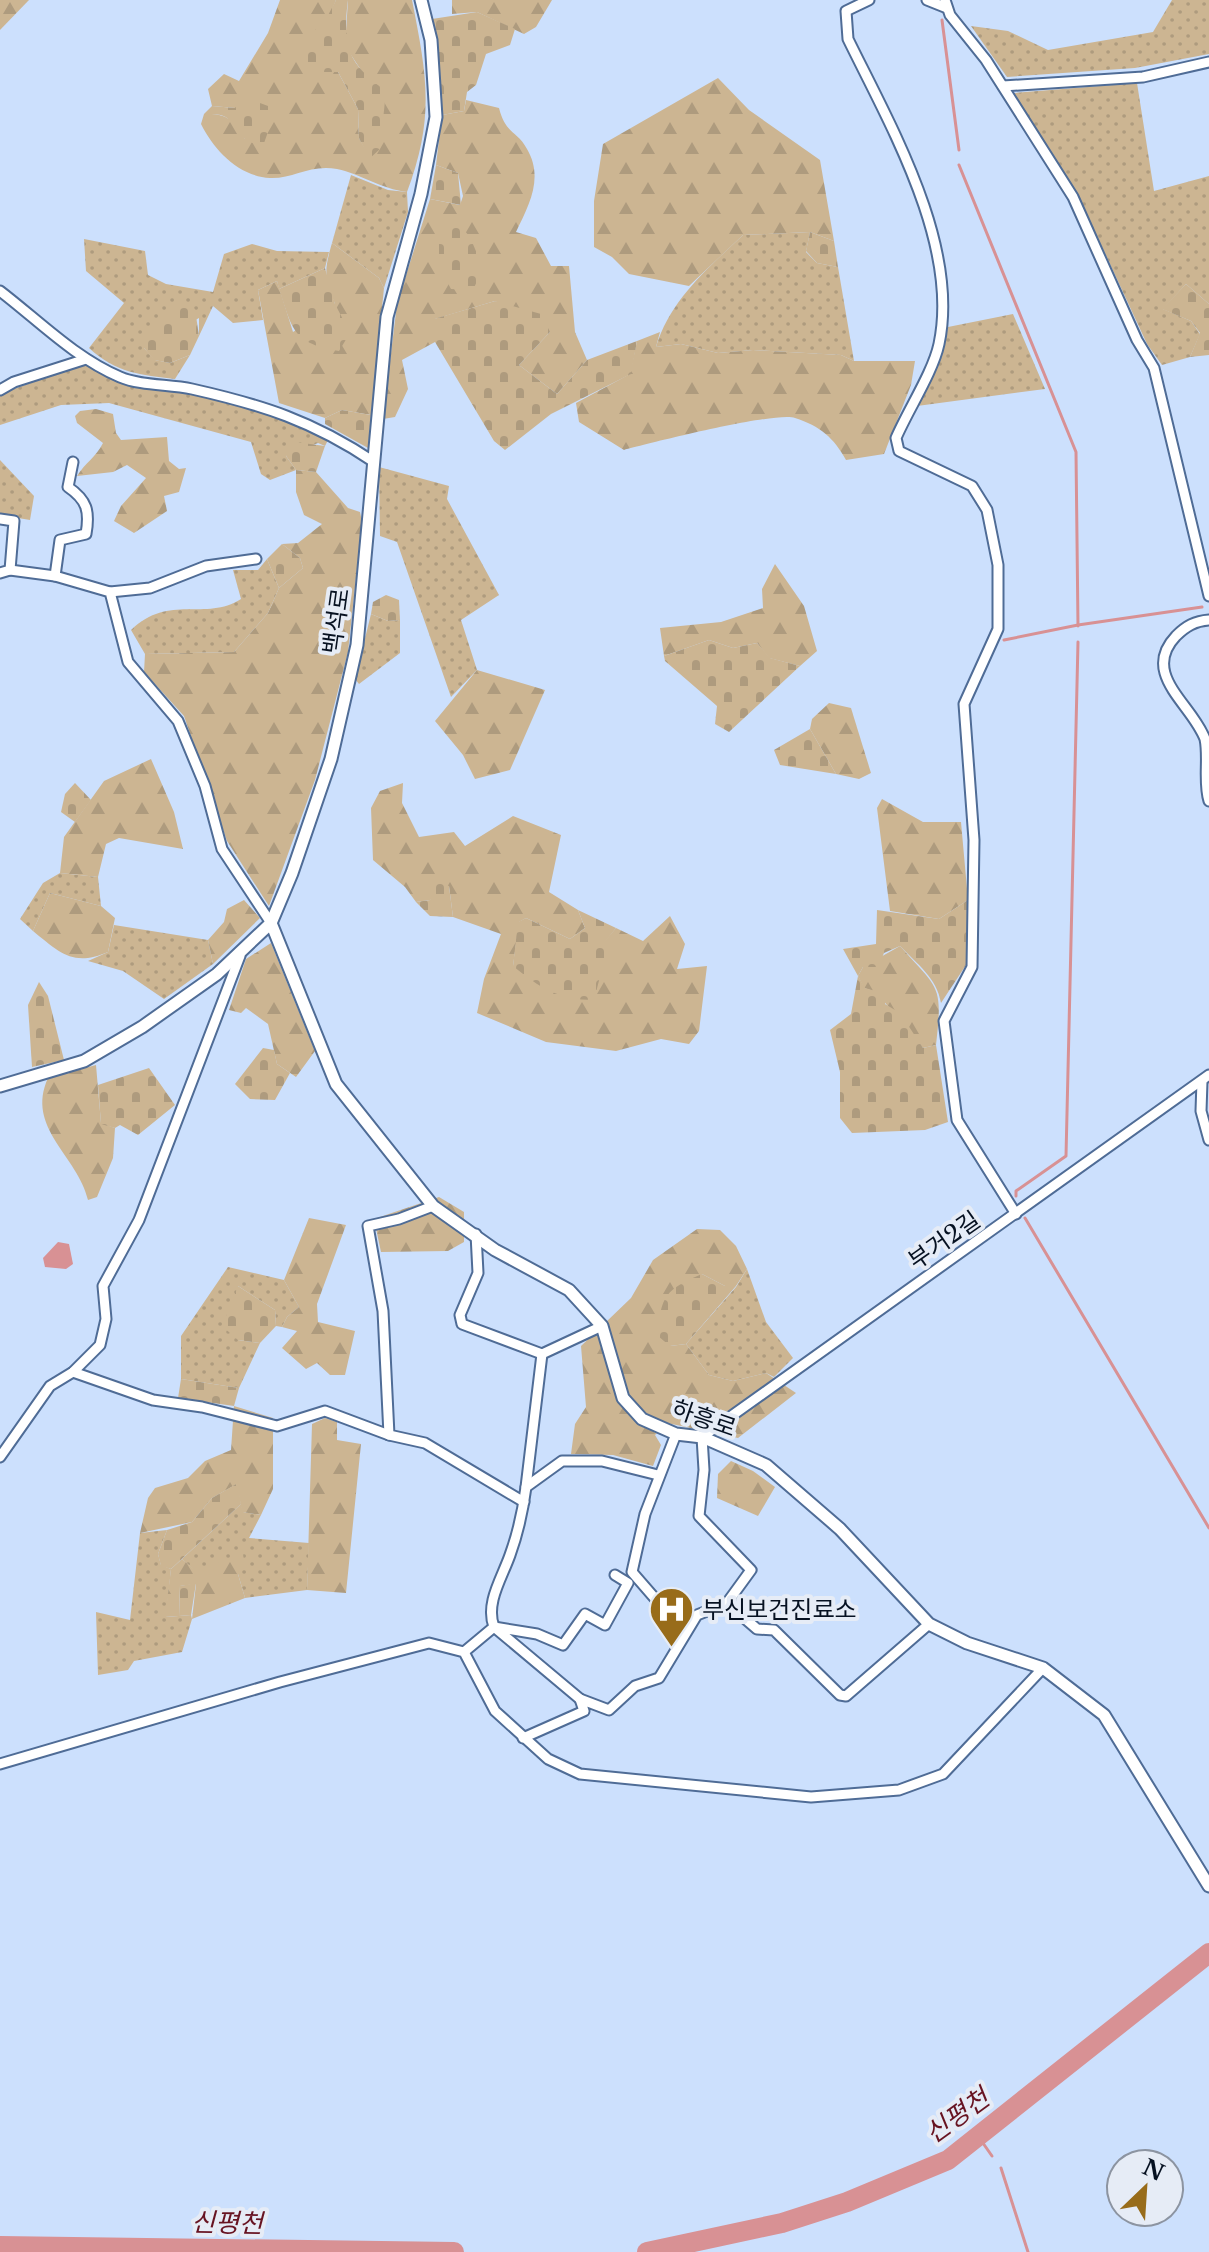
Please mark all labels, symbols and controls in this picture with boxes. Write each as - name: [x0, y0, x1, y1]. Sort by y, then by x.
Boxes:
- street label: 백석로: [317, 586, 355, 656]
- street label: 부거2길: [902, 1205, 986, 1275]
- street label: 하흥로: [668, 1394, 740, 1442]
- hospital icon: 부신보건진료소: [647, 1585, 695, 1648]
- place label: 부신보건진료소: [702, 1595, 857, 1624]
- water label: 신평천: [919, 2080, 998, 2150]
- north arrow: [1105, 2148, 1185, 2228]
- text: N: [1138, 2154, 1169, 2187]
- water label: 신평천: [191, 2206, 266, 2240]

